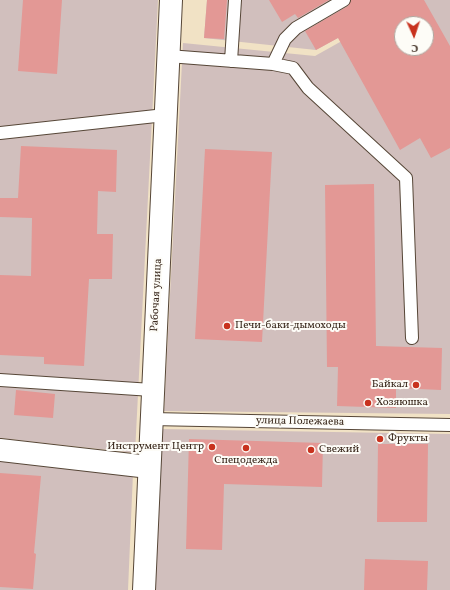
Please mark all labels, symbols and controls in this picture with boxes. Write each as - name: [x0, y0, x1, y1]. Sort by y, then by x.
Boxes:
- north arrow: [394, 16, 434, 56]
- text: С: [411, 40, 419, 55]
- street label: Рабочая улица: [148, 258, 166, 332]
- place label: Печи-баки-дымоходы: [235, 319, 346, 333]
- marker: Печи-баки-дымоходы: [222, 321, 232, 331]
- place label: Байкал: [372, 378, 408, 392]
- marker: Байкал: [411, 380, 421, 390]
- place label: Хозяюшка: [376, 396, 428, 410]
- marker: Хозяюшка: [363, 398, 373, 408]
- street label: улица Полежаева: [256, 415, 344, 429]
- place label: Фрукты: [388, 432, 428, 446]
- marker: Фрукты: [375, 434, 385, 444]
- place label: Инструмент Центр: [107, 440, 204, 454]
- marker: Инструмент Центр: [207, 442, 217, 452]
- marker: Спецодежда: [241, 443, 251, 453]
- place label: Свежий: [319, 443, 359, 457]
- marker: Свежий: [306, 445, 316, 455]
- place label: Спецодежда: [214, 454, 278, 468]

